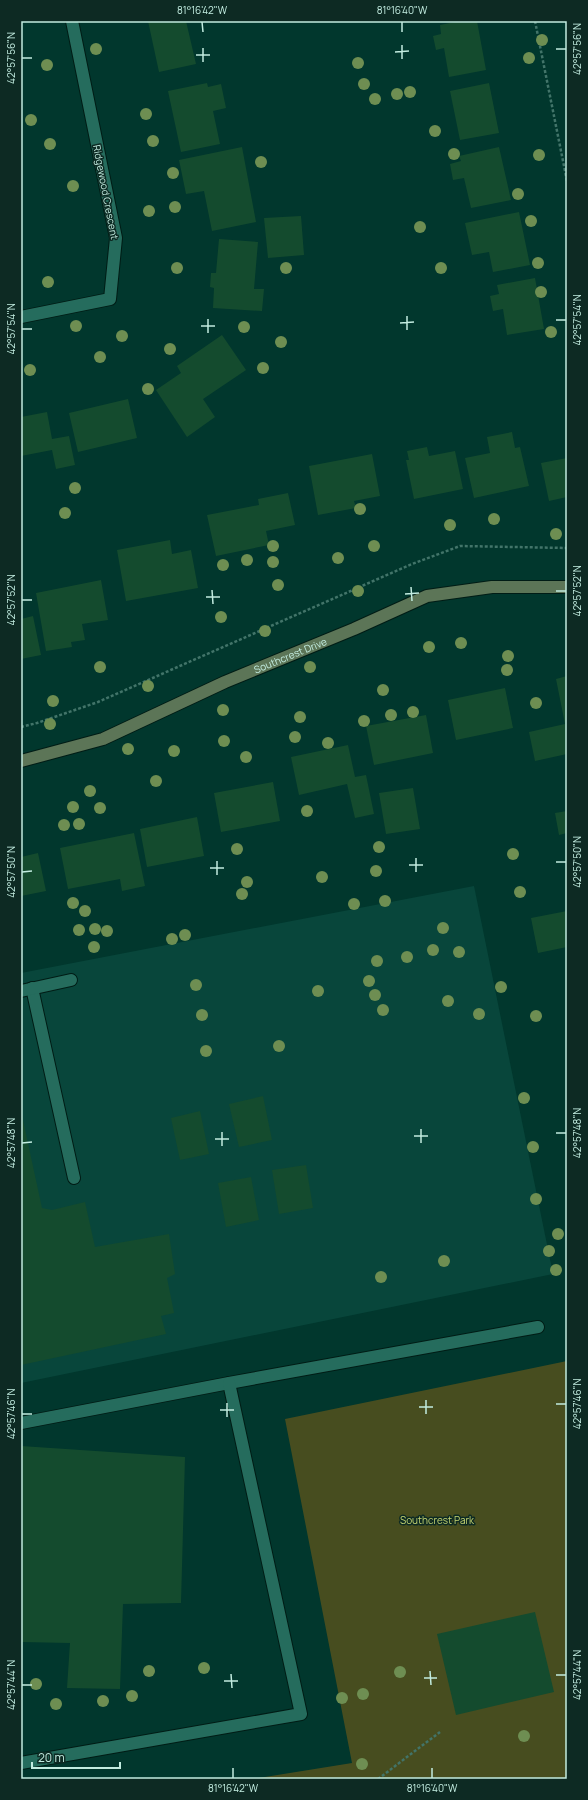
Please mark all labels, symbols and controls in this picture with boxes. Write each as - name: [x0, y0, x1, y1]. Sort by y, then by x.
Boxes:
- text: 81°16'42"W: [177, 3, 228, 17]
- text: 81°16'40"W: [377, 3, 428, 17]
- text: 42°57'56"N: [570, 23, 584, 75]
- text: 42°57'56"N: [4, 32, 18, 84]
- street label: Ridgewood Crescent: [90, 143, 122, 241]
- text: 42°57'54"N: [570, 294, 584, 346]
- text: 42°57'54"N: [4, 303, 18, 355]
- text: 42°57'52"N: [570, 565, 584, 616]
- text: 42°57'52"N: [4, 574, 18, 625]
- street label: Southcrest Drive: [252, 634, 329, 676]
- text: 42°57'50"N: [570, 836, 584, 888]
- text: 42°57'50"N: [4, 846, 18, 898]
- text: 42°57'48"N: [570, 1108, 584, 1158]
- text: 42°57'48"N: [4, 1118, 18, 1168]
- text: 42°57'46"N: [570, 1379, 584, 1429]
- text: 42°57'46"N: [4, 1389, 18, 1439]
- park label: Southcrest Park: [400, 1513, 475, 1527]
- text: 42°57'44"N: [570, 1650, 584, 1700]
- text: 42°57'44"N: [4, 1660, 18, 1710]
- scale bar: [32, 1744, 120, 1770]
- text: 20 m: [38, 1749, 65, 1766]
- text: 81°16'42"W: [208, 1781, 259, 1795]
- text: 81°16'40"W: [407, 1781, 458, 1795]

